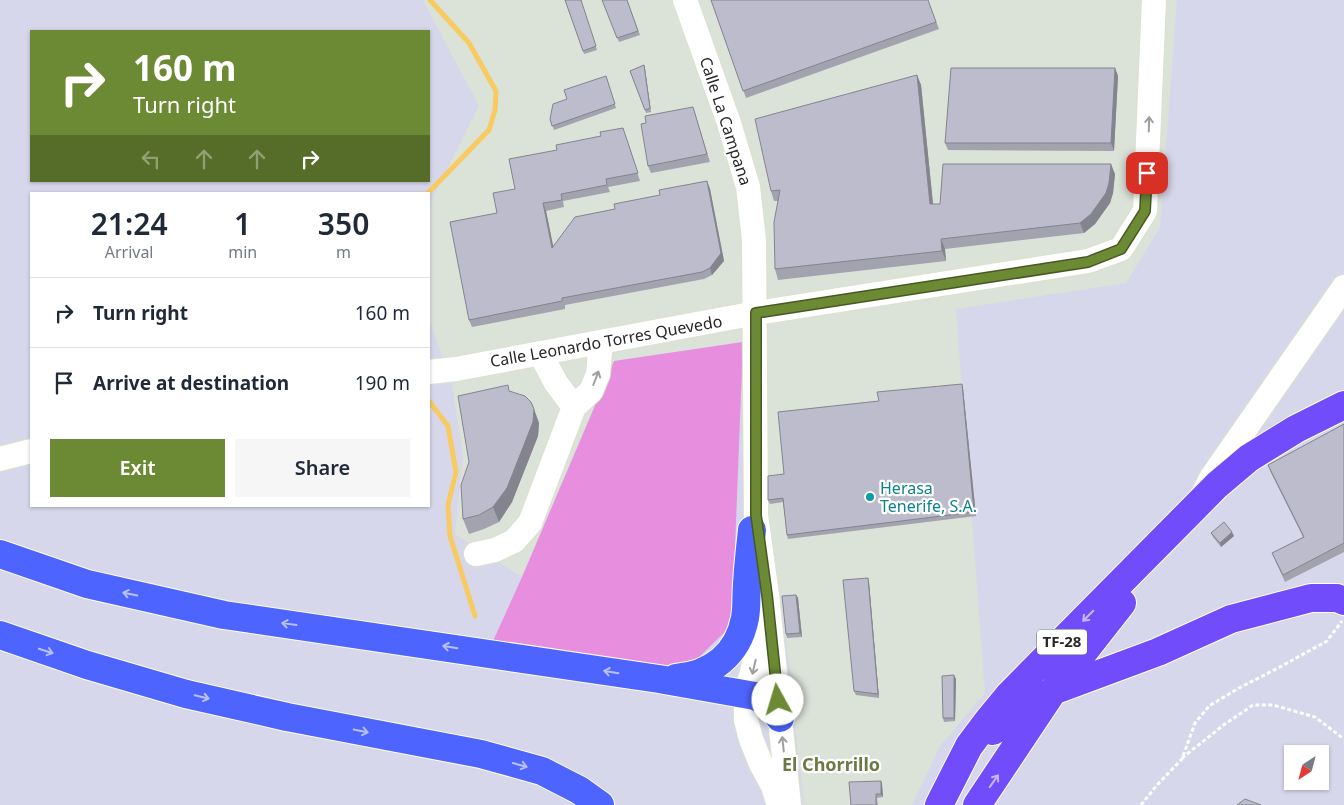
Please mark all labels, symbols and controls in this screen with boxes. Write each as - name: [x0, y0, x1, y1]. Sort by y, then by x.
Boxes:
- text: 160 m: [133, 44, 236, 91]
- icon: right: [50, 50, 115, 115]
- street label: Calle La Campana: [695, 54, 757, 188]
- text: Turn right: [133, 89, 236, 119]
- one-way arrow: [1144, 116, 1153, 132]
- icon: left: [137, 145, 165, 173]
- icon: ahead: [190, 145, 218, 173]
- icon: ahead: [243, 145, 271, 173]
- icon: right: [296, 145, 324, 173]
- pin: [1126, 152, 1168, 194]
- icon: arrive: [1133, 159, 1161, 187]
- text: 21:24: [91, 203, 168, 244]
- text: 1: [234, 203, 251, 244]
- text: 350: [318, 203, 369, 244]
- text: Arrival: [105, 241, 154, 263]
- text: min: [228, 241, 257, 263]
- text: m: [336, 241, 351, 263]
- icon: right: [50, 299, 78, 327]
- text: Turn right: [93, 300, 188, 326]
- text: 160 m: [355, 300, 410, 326]
- street label: Calle Leonardo Torres Quevedo: [488, 310, 724, 372]
- icon: arrive: [50, 369, 78, 397]
- text: Arrive at destination: [93, 370, 289, 396]
- text: 190 m: [355, 370, 410, 396]
- one-way arrow: [592, 371, 601, 386]
- button: Exit: [50, 439, 225, 497]
- button: Share: [235, 439, 410, 497]
- place label: Herasa Tenerife, S.A.: [880, 477, 977, 517]
- marker: Herasa Tenerife, S.A.: [864, 491, 876, 503]
- one-way arrow: [122, 589, 138, 598]
- one-way arrow: [1082, 610, 1094, 622]
- one-way arrow: [282, 619, 298, 629]
- road number: TF-28: [1037, 630, 1087, 654]
- one-way arrow: [443, 642, 459, 652]
- one-way arrow: [38, 647, 53, 656]
- one-way arrow: [749, 659, 758, 675]
- one-way arrow: [603, 666, 619, 676]
- position arrow: [751, 673, 803, 725]
- one-way arrow: [193, 693, 209, 702]
- one-way arrow: [352, 727, 368, 736]
- one-way arrow: [778, 736, 787, 752]
- north arrow: [1284, 745, 1329, 790]
- map controls: [1284, 745, 1329, 790]
- district label: El Chorrillo: [782, 752, 880, 776]
- one-way arrow: [511, 760, 527, 770]
- one-way arrow: [989, 774, 999, 788]

